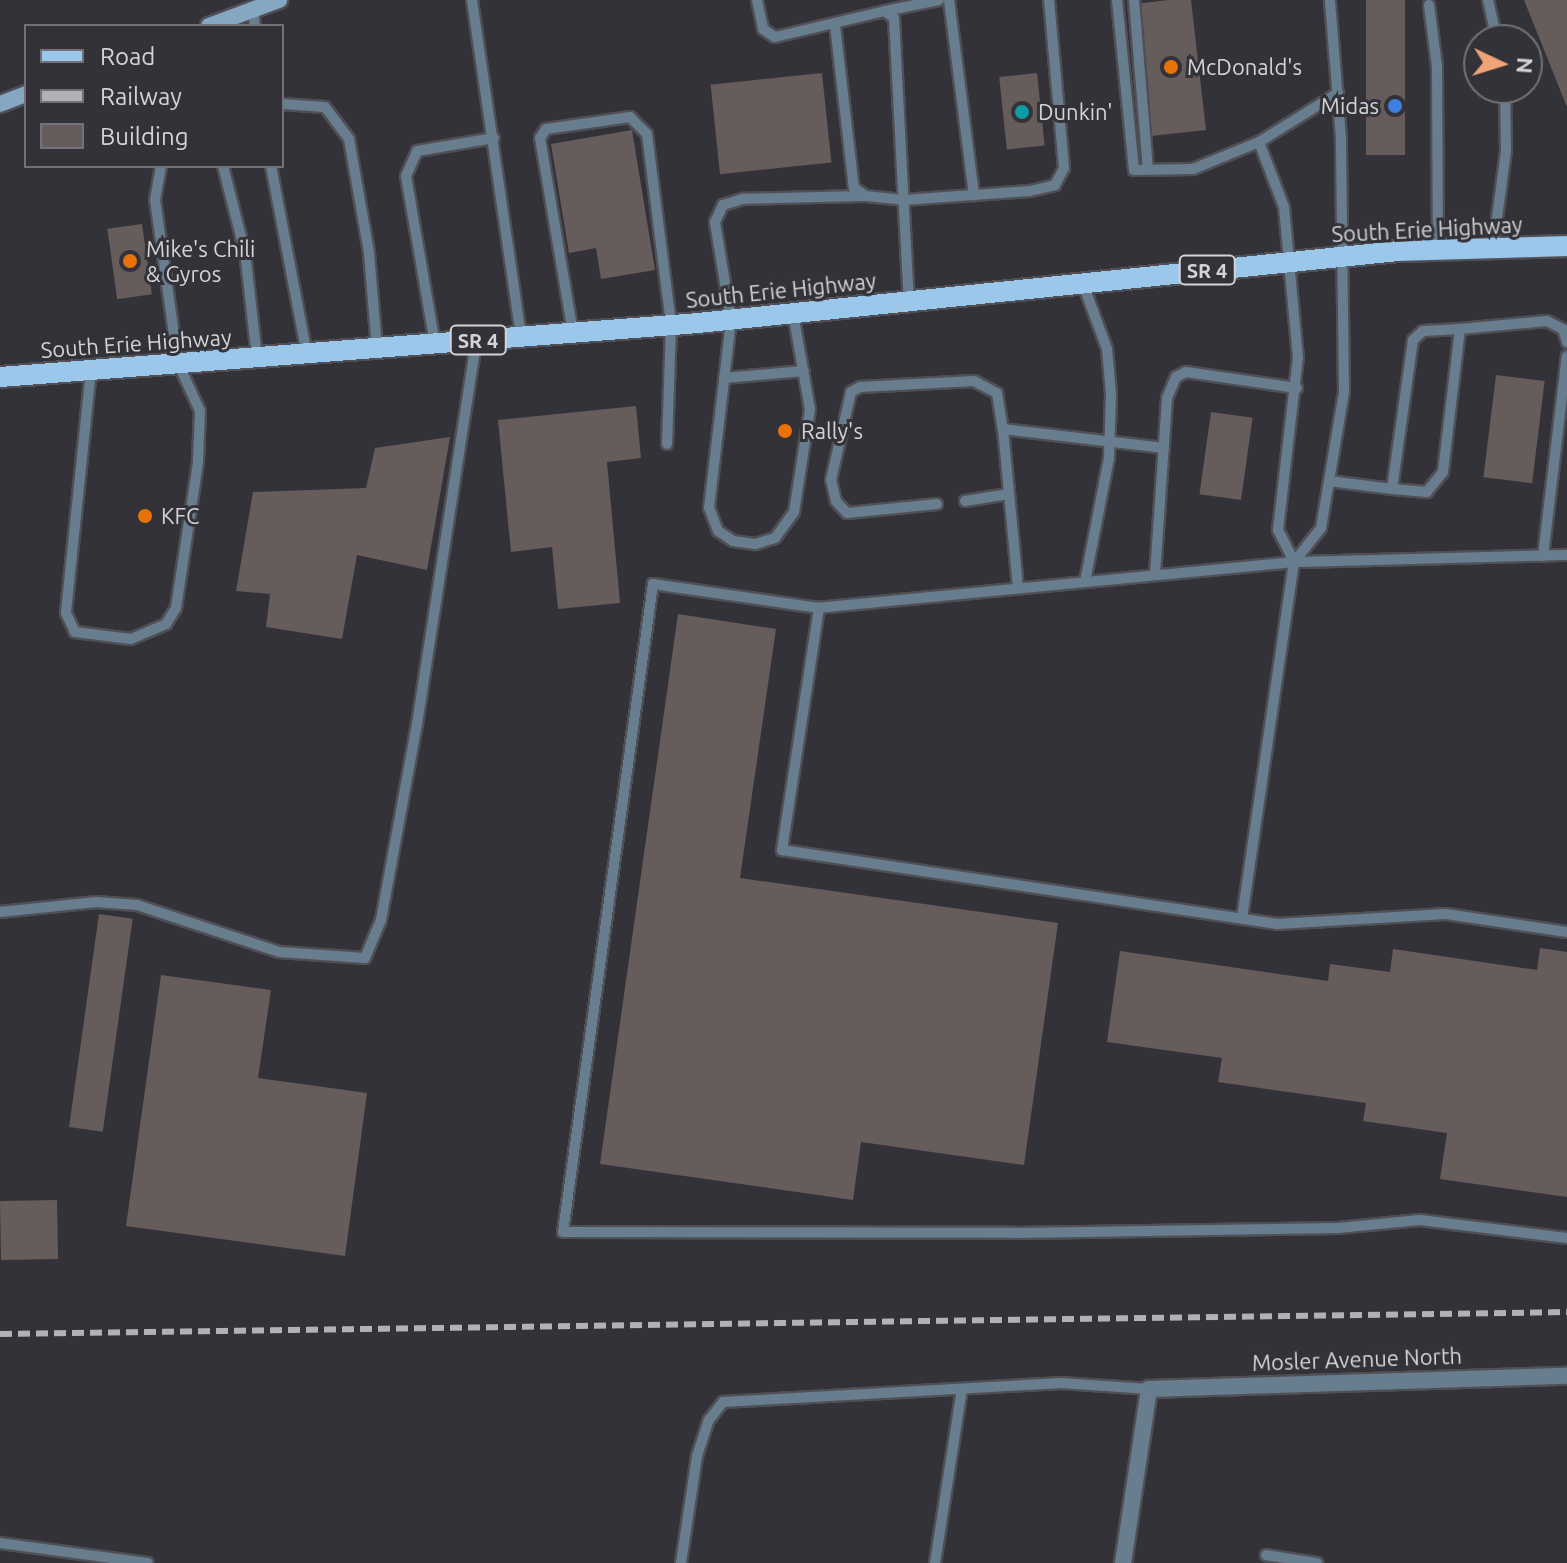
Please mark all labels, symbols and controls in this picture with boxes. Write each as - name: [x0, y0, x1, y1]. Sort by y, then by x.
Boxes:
- legend: [24, 24, 284, 168]
- north arrow: [1463, 24, 1543, 104]
- text: Road: [100, 43, 155, 70]
- place label: McDonald's: [1187, 54, 1302, 80]
- text: N: [1512, 56, 1538, 75]
- marker: McDonald's: [1162, 58, 1180, 76]
- text: Railway: [100, 83, 182, 110]
- place label: Midas: [1321, 93, 1379, 119]
- marker: Midas: [1386, 97, 1404, 115]
- place label: Dunkin': [1038, 99, 1113, 125]
- marker: Dunkin': [1013, 103, 1031, 121]
- text: Building: [100, 123, 188, 150]
- street label: South Erie Highway: [1331, 211, 1523, 247]
- place label: Mike's Chili & Gyros: [146, 235, 255, 286]
- marker: Mike's Chili & Gyros: [121, 252, 139, 270]
- road number: SR 4: [1177, 254, 1237, 286]
- street label: South Erie Highway: [685, 267, 877, 313]
- street label: South Erie Highway: [40, 323, 232, 363]
- road number: SR 4: [448, 324, 508, 356]
- place label: Rally's: [801, 418, 863, 444]
- marker: Rally's: [776, 422, 794, 440]
- place label: KFC: [161, 503, 199, 529]
- marker: KFC: [136, 507, 154, 525]
- street label: Mosler Avenue North: [1252, 1342, 1462, 1376]

